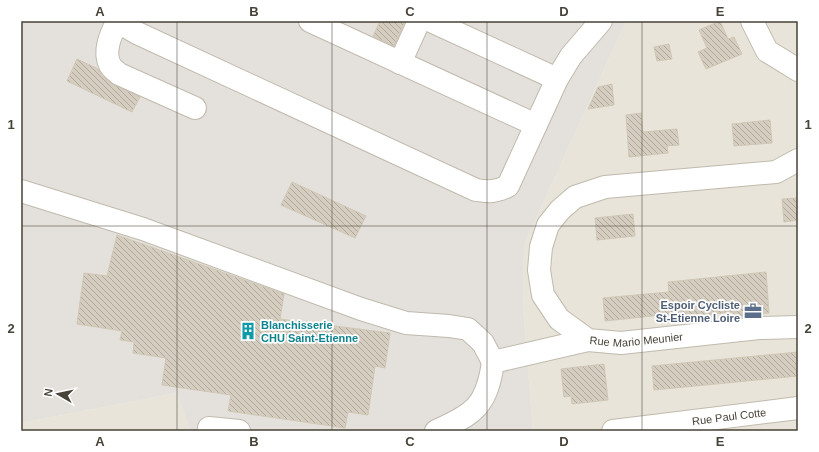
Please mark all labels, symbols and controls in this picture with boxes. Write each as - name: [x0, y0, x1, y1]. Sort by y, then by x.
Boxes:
- text: A: [95, 4, 105, 19]
- text: B: [249, 4, 259, 19]
- text: C: [405, 4, 415, 19]
- text: D: [559, 4, 569, 19]
- text: E: [716, 4, 725, 19]
- text: 1: [7, 117, 15, 132]
- text: 1: [804, 117, 812, 132]
- place label: Espoir Cycliste St-Etienne Loire: [656, 299, 740, 324]
- office icon: Espoir Cycliste St-Etienne Loire: [743, 301, 763, 321]
- place label: Blanchisserie CHU Saint-Etienne: [261, 319, 358, 344]
- text: 2: [7, 321, 15, 336]
- building icon: Blanchisserie CHU Saint-Etienne: [238, 321, 258, 341]
- text: 2: [804, 321, 812, 336]
- street label: Rue Mario Meunier: [589, 330, 684, 349]
- north arrow: [38, 374, 78, 414]
- text: N: [42, 388, 55, 397]
- street label: Rue Paul Cotte: [691, 406, 767, 427]
- text: A: [95, 434, 105, 449]
- text: B: [249, 434, 259, 449]
- text: C: [405, 434, 415, 449]
- text: D: [559, 434, 569, 449]
- text: E: [716, 434, 725, 449]

